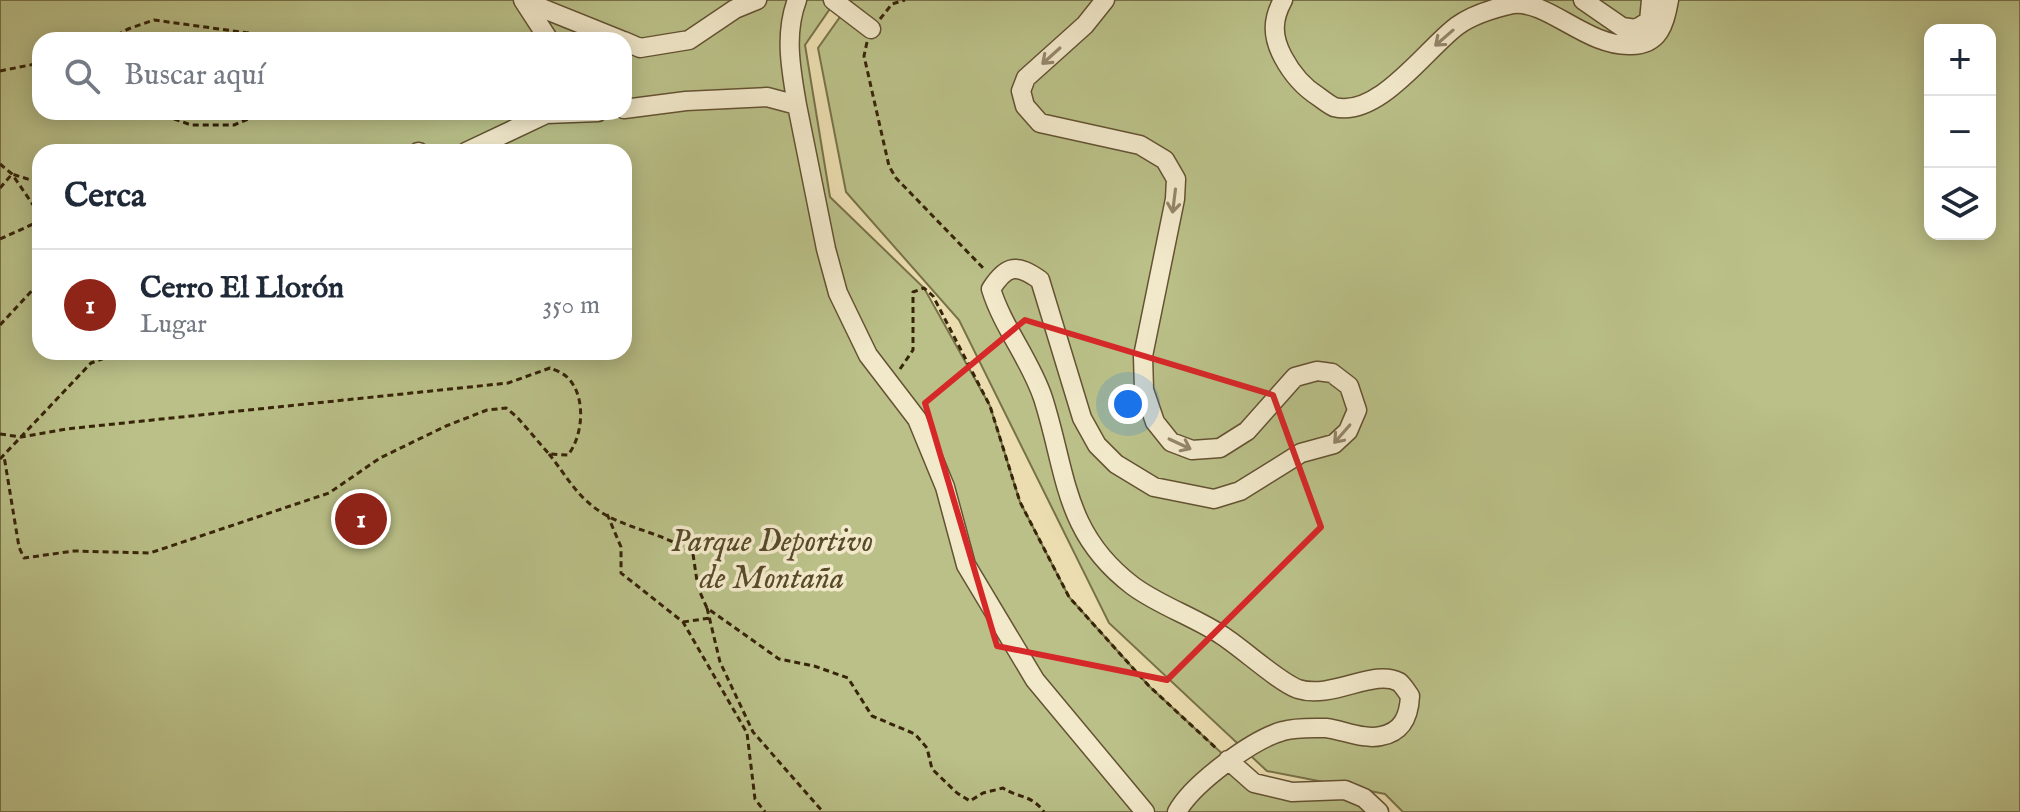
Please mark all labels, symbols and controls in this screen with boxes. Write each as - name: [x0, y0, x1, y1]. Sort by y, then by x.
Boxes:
- map controls: [1924, 24, 1996, 240]
- button: +: [1924, 24, 1996, 96]
- one-way arrow: [1434, 29, 1454, 47]
- search box: [32, 32, 632, 120]
- one-way arrow: [1041, 46, 1061, 64]
- icon: search: [60, 54, 104, 98]
- text: Buscar aquí: [124, 57, 265, 95]
- button: −: [1924, 96, 1996, 168]
- button: layers: [1924, 168, 1996, 240]
- text: Cerca: [64, 175, 146, 218]
- one-way arrow: [1166, 187, 1181, 214]
- text: Cerro El Llorón: [140, 270, 344, 308]
- text: 1: [85, 289, 95, 322]
- text: 350 m: [542, 289, 600, 322]
- text: Lugar: [140, 308, 207, 341]
- your location: [1108, 384, 1148, 424]
- one-way arrow: [1333, 423, 1352, 444]
- one-way arrow: [1168, 437, 1191, 452]
- pin: 1: [335, 489, 387, 549]
- park label: Parque Deportivo de Montaña: [671, 522, 873, 600]

